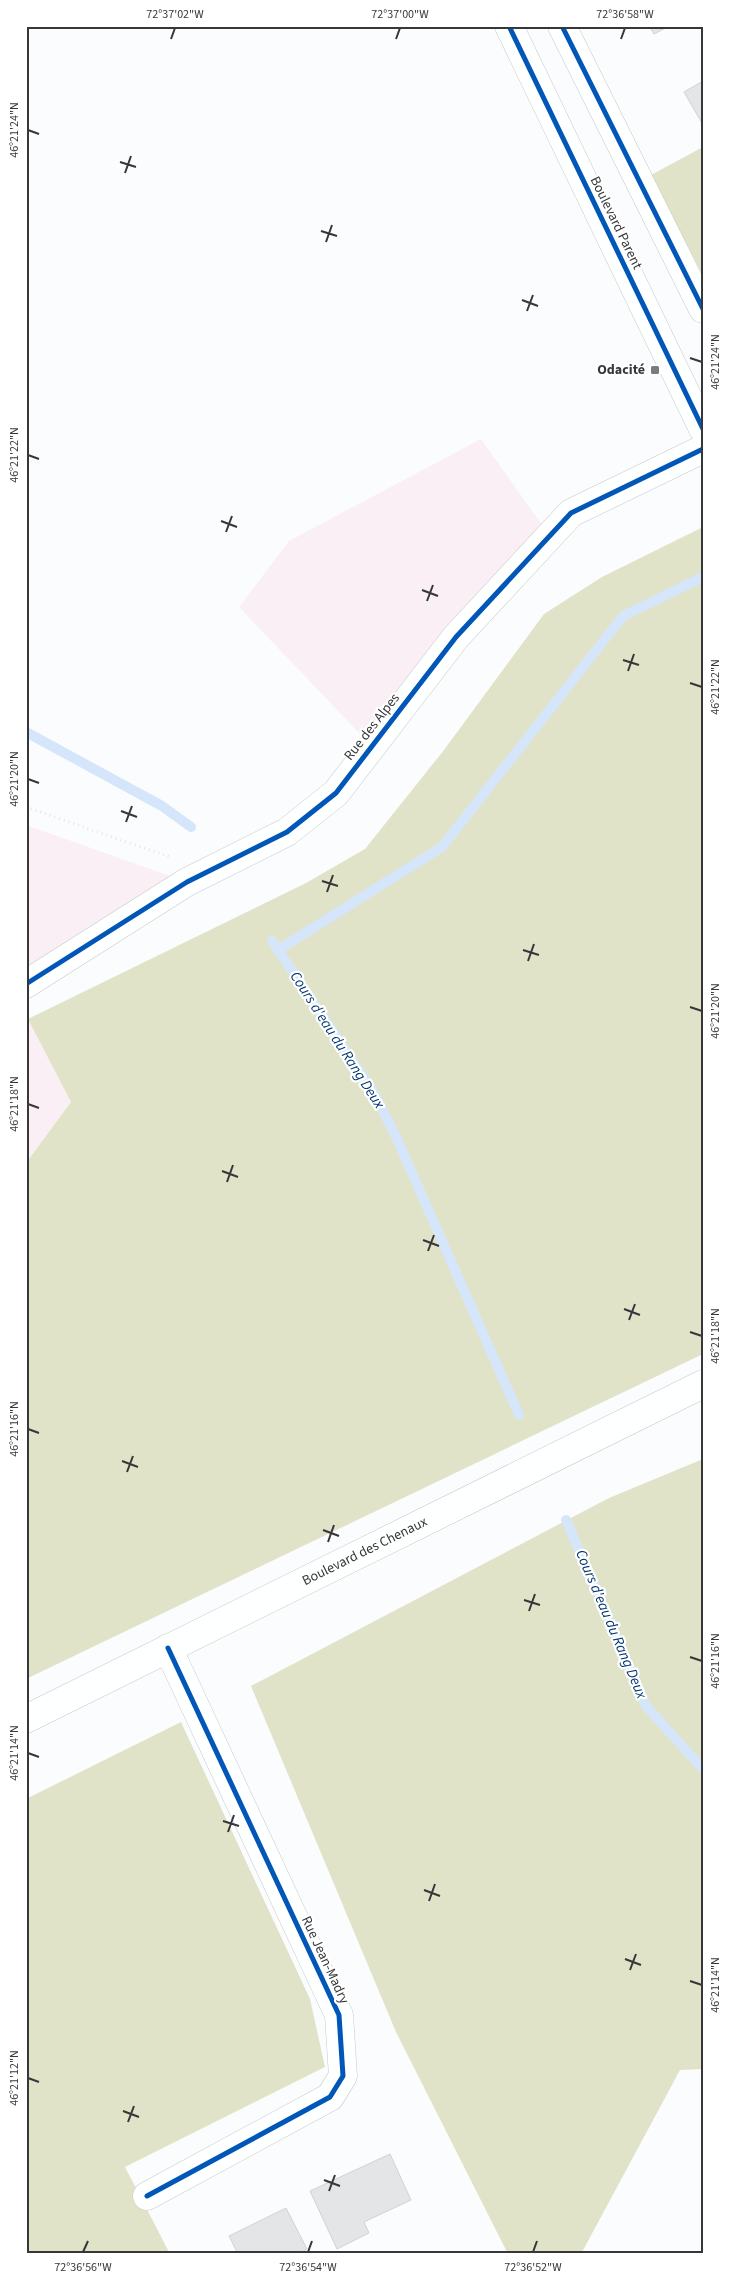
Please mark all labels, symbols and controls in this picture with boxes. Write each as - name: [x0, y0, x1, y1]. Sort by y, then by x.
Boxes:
- text: 72°37'02"W: [146, 6, 204, 23]
- text: 72°37'00"W: [371, 6, 429, 23]
- text: 72°36'58"W: [596, 6, 654, 23]
- text: 46°21'24"N: [6, 102, 23, 158]
- street label: Boulevard Parent: [585, 173, 647, 273]
- text: 46°21'24"N: [707, 334, 724, 390]
- place label: Odacité: [597, 360, 645, 380]
- marker: Odacité: [649, 364, 661, 376]
- text: 46°21'22"N: [6, 427, 23, 483]
- text: 46°21'22"N: [707, 659, 724, 715]
- street label: Rue des Alpes: [339, 689, 405, 765]
- text: 46°21'20"N: [6, 751, 23, 807]
- water label: Cours d'eau du Rang Deux: [285, 967, 390, 1113]
- text: 46°21'20"N: [707, 983, 724, 1039]
- text: 46°21'18"N: [6, 1076, 23, 1132]
- text: 46°21'18"N: [707, 1308, 724, 1364]
- text: 46°21'16"N: [6, 1401, 23, 1457]
- street label: Boulevard des Chenaux: [299, 1512, 431, 1591]
- water label: Cours d'eau du Rang Deux: [570, 1546, 652, 1702]
- text: 46°21'16"N: [707, 1633, 724, 1689]
- text: 46°21'14"N: [6, 1725, 23, 1781]
- street label: Rue Jean-Madry: [296, 1913, 354, 2008]
- text: 46°21'14"N: [707, 1957, 724, 2013]
- text: 46°21'12"N: [6, 2050, 23, 2106]
- text: 72°36'56"W: [54, 2259, 112, 2276]
- text: 72°36'54"W: [279, 2259, 337, 2276]
- text: 72°36'52"W: [504, 2259, 562, 2276]

